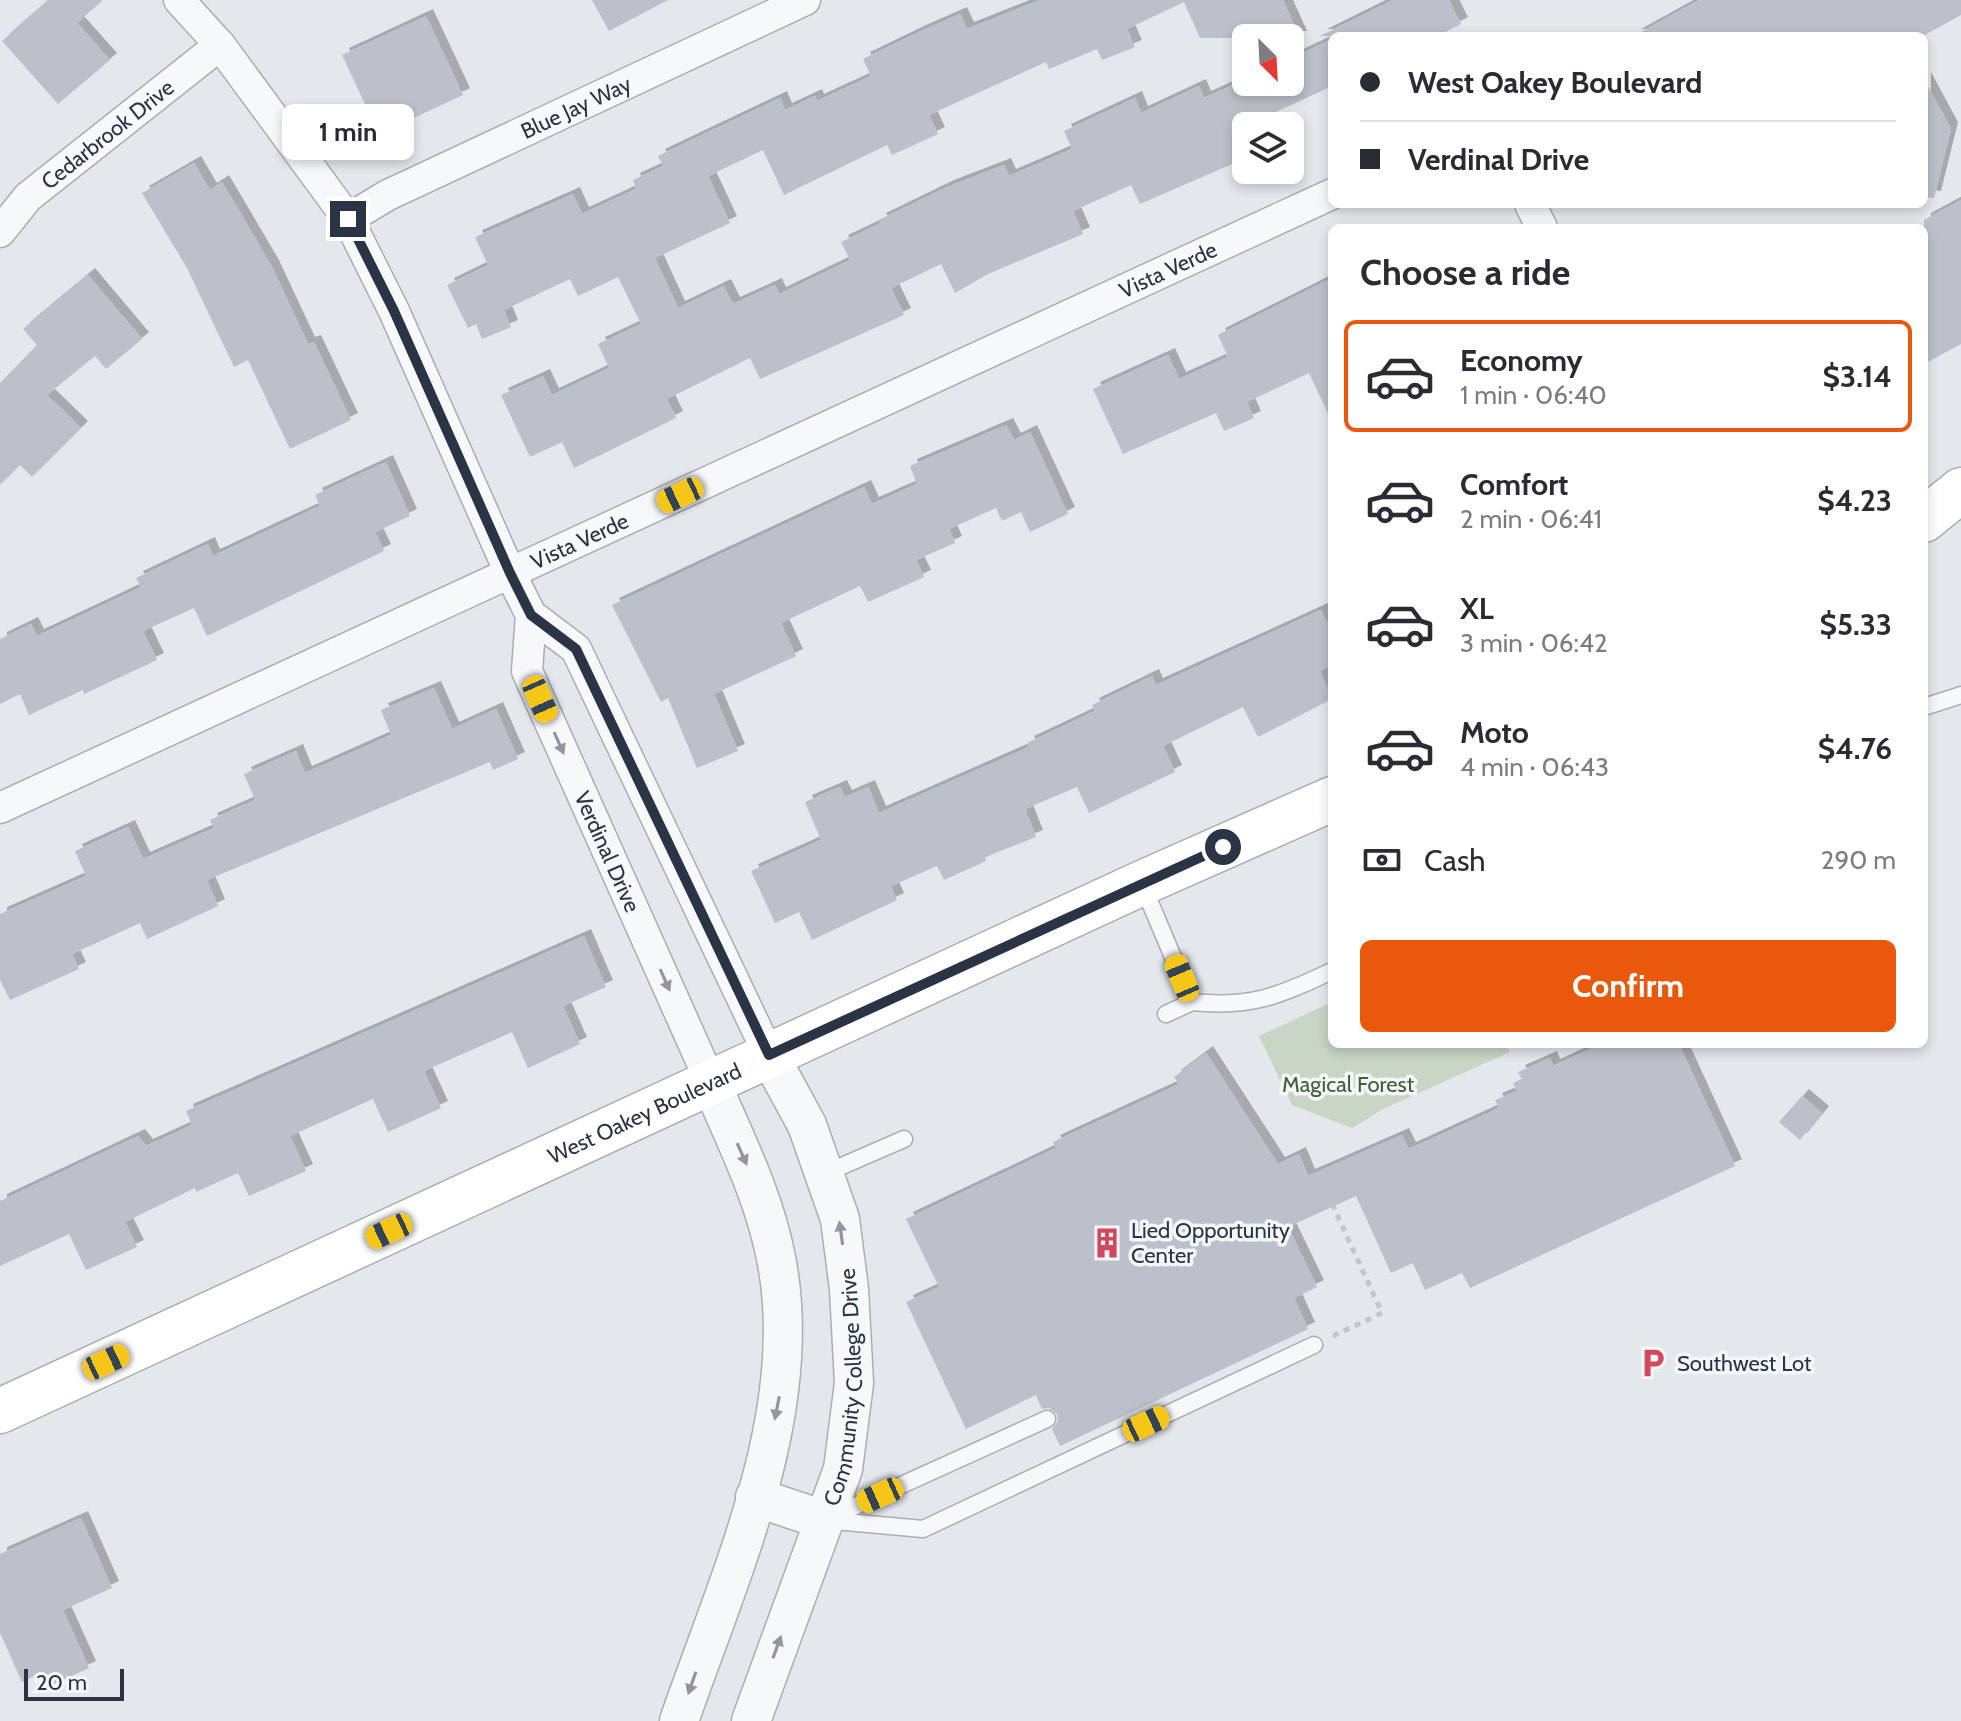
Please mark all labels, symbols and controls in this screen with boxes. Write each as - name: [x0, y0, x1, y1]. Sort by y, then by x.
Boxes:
- north arrow: [1232, 24, 1304, 96]
- map controls: [1232, 24, 1304, 184]
- text: West Oakey Boulevard: [1408, 64, 1702, 101]
- street label: Blue Jay Way: [516, 70, 635, 145]
- street label: Cedarbrook Drive: [36, 73, 179, 195]
- callout: 1 min: [282, 103, 414, 159]
- button: layers: [1232, 112, 1304, 184]
- text: 1 min: [319, 116, 377, 148]
- text: Verdinal Drive: [1408, 141, 1589, 178]
- route end: [330, 201, 366, 237]
- street label: Vista Verde: [1115, 235, 1221, 304]
- text: Choose a ride: [1360, 250, 1570, 294]
- icon: car: [1364, 340, 1436, 412]
- text: Economy: [1460, 342, 1583, 379]
- text: $3.14: [1823, 358, 1892, 395]
- text: 1 min · 06:40: [1460, 379, 1607, 411]
- icon: car: [1364, 464, 1436, 536]
- text: Comfort: [1460, 466, 1568, 503]
- car: [653, 474, 707, 516]
- text: $4.23: [1817, 482, 1892, 519]
- text: 2 min · 06:41: [1460, 503, 1602, 535]
- street label: Vista Verde: [526, 507, 633, 575]
- icon: car: [1364, 588, 1436, 660]
- text: XL: [1460, 590, 1494, 627]
- text: $5.33: [1819, 606, 1892, 643]
- text: 3 min · 06:42: [1460, 627, 1608, 659]
- car: [519, 672, 561, 726]
- icon: car: [1364, 712, 1436, 784]
- text: Moto: [1460, 714, 1529, 751]
- text: $4.76: [1818, 730, 1892, 767]
- one-way arrow: [553, 731, 566, 754]
- text: 4 min · 06:43: [1460, 751, 1609, 783]
- street label: Verdinal Drive: [569, 787, 646, 916]
- route start: [1205, 829, 1241, 865]
- icon: cash: [1360, 838, 1404, 882]
- text: Cash: [1424, 842, 1486, 879]
- text: 290 m: [1821, 844, 1896, 876]
- button: Confirm: [1360, 940, 1896, 1032]
- car: [1162, 951, 1202, 1005]
- one-way arrow: [659, 968, 672, 992]
- street label: West Oakey Boulevard: [544, 1057, 745, 1169]
- park label: Magical Forest: [1282, 1071, 1415, 1098]
- one-way arrow: [736, 1143, 749, 1166]
- car: [362, 1210, 416, 1252]
- place label: Lied Opportunity Center: [1131, 1217, 1290, 1269]
- one-way arrow: [835, 1220, 848, 1245]
- building icon: Lied Opportunity Center: [1090, 1226, 1124, 1260]
- street label: Community College Drive: [817, 1267, 868, 1509]
- car: [79, 1341, 133, 1383]
- parking icon: Southwest Lot: [1636, 1346, 1670, 1380]
- place label: Southwest Lot: [1677, 1350, 1812, 1377]
- one-way arrow: [770, 1396, 783, 1421]
- car: [1119, 1403, 1173, 1445]
- car: [853, 1474, 907, 1516]
- one-way arrow: [772, 1635, 784, 1659]
- scale bar: [24, 1665, 124, 1701]
- text: 20 m: [36, 1669, 87, 1696]
- one-way arrow: [686, 1671, 698, 1695]

